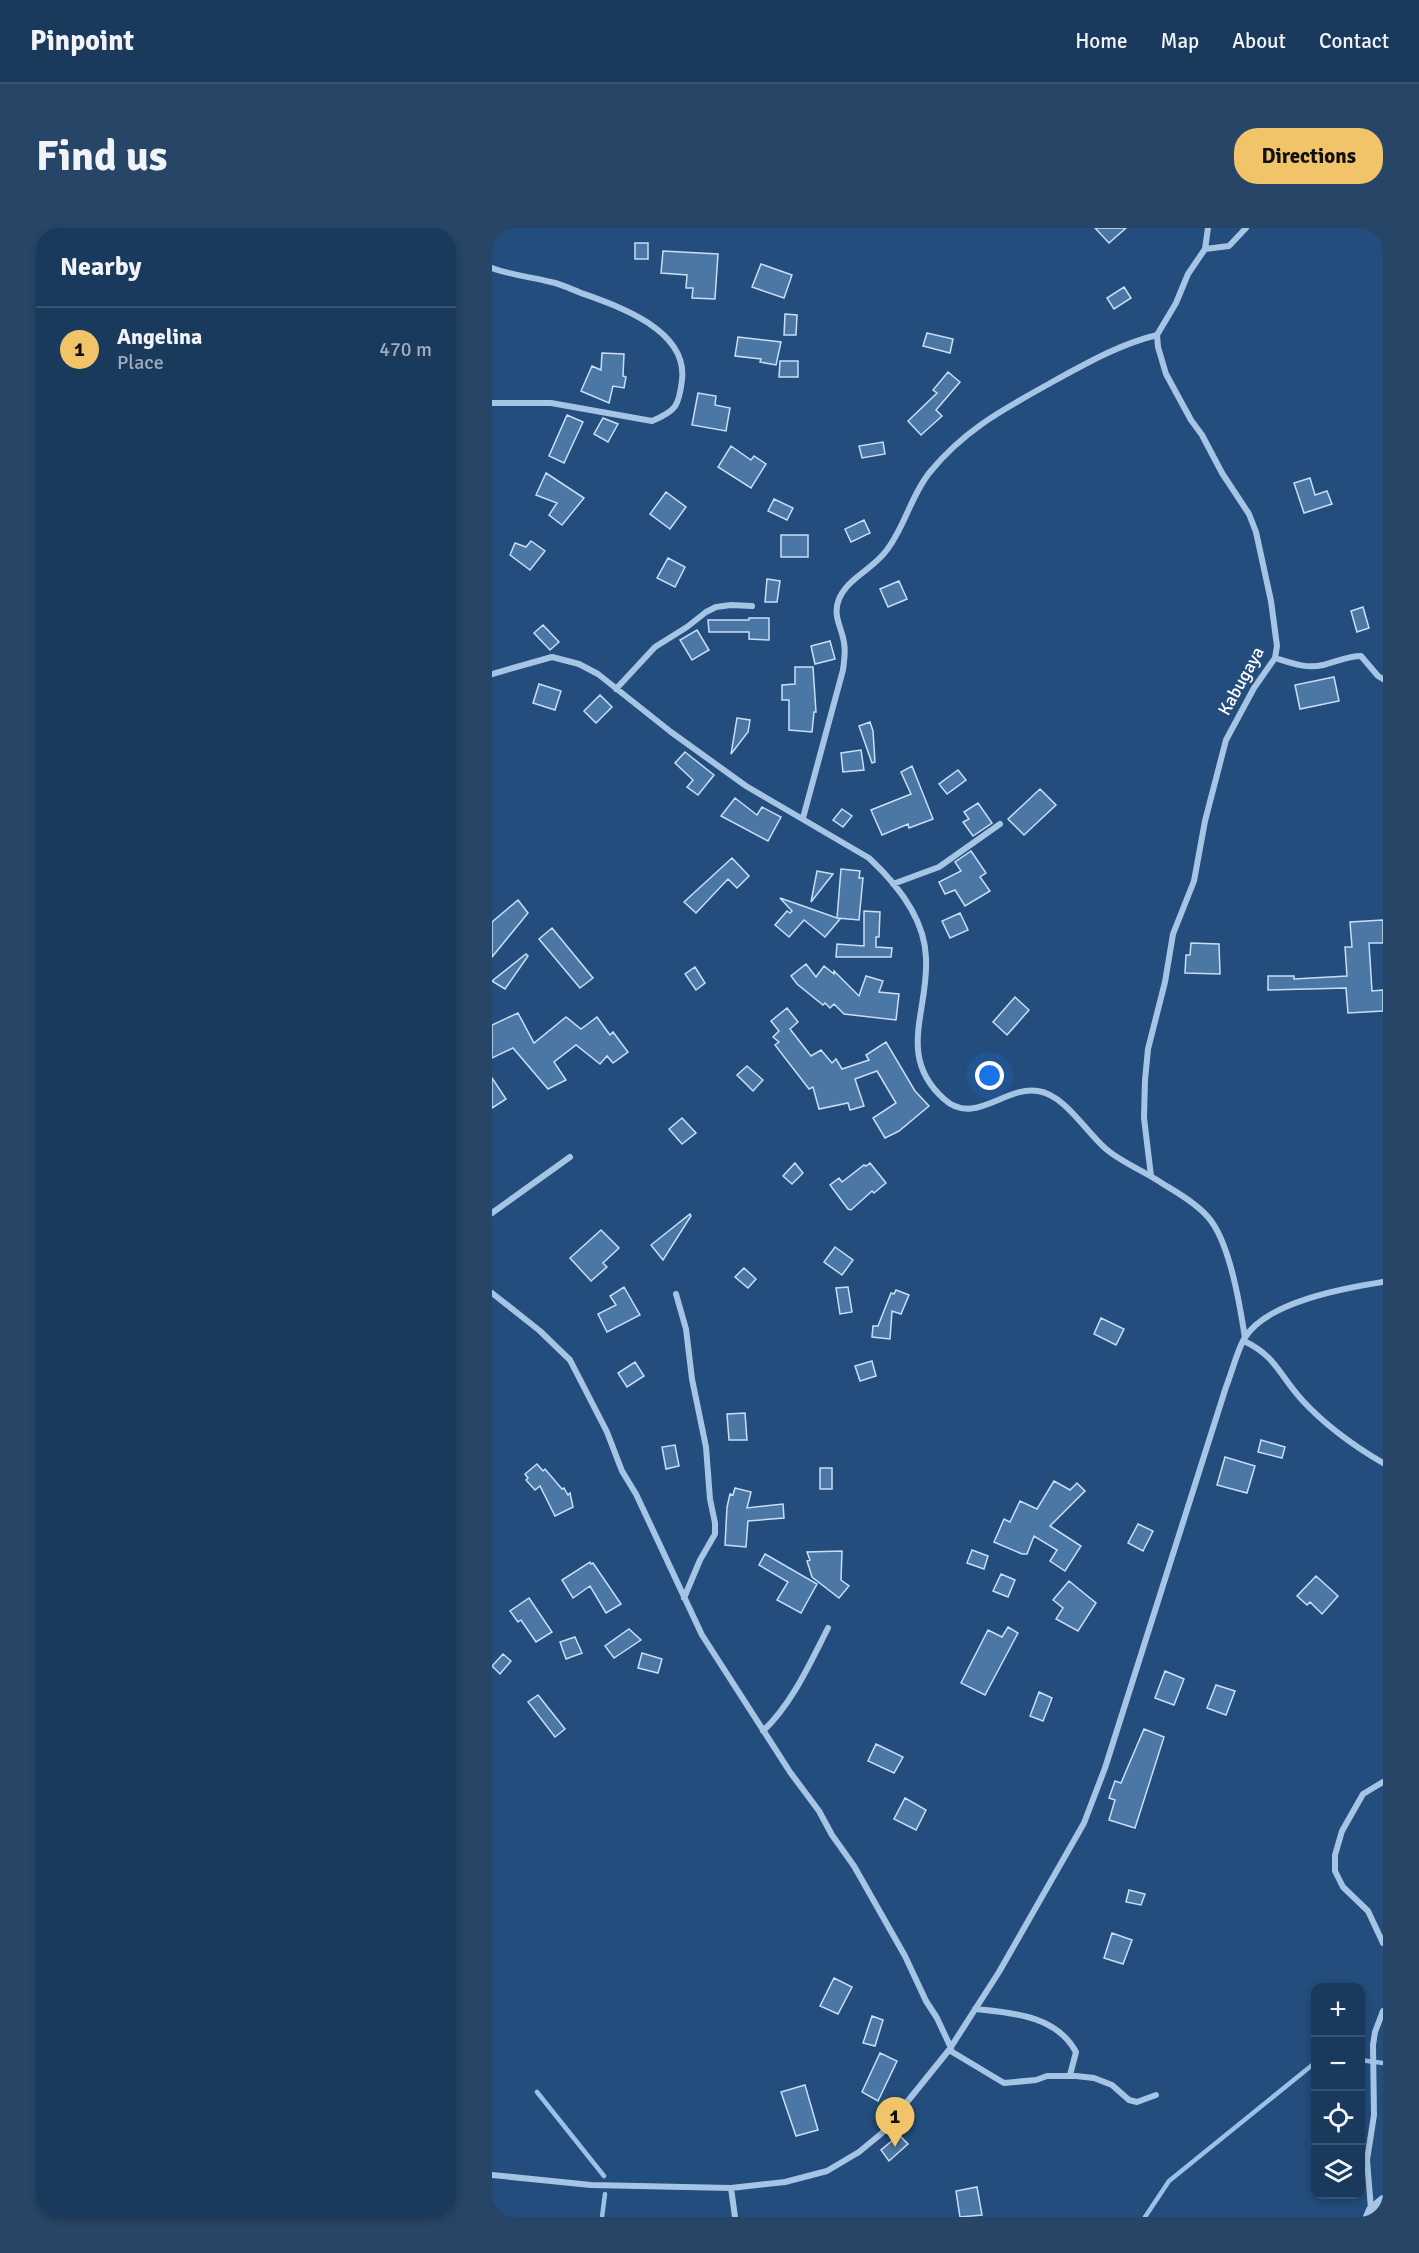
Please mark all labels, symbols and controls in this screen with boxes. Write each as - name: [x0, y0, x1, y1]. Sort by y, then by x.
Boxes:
- text: Pinpoint: [30, 24, 134, 58]
- text: Home: [1075, 28, 1128, 54]
- text: Map: [1161, 28, 1199, 54]
- text: About: [1232, 28, 1286, 54]
- text: Contact: [1319, 28, 1389, 54]
- button: Directions: [1234, 128, 1383, 184]
- text: Find us: [36, 131, 167, 182]
- text: Nearby: [60, 251, 141, 283]
- text: Angelina: [117, 323, 202, 350]
- text: 1: [74, 337, 85, 362]
- text: 470 m: [379, 337, 432, 362]
- text: Place: [117, 350, 164, 375]
- street label: Kabugaya: [1213, 643, 1269, 719]
- your location: [975, 1061, 1004, 1090]
- map controls: [1311, 1983, 1365, 2199]
- button: +: [1311, 1983, 1365, 2037]
- button: −: [1311, 2037, 1365, 2091]
- button: locate: [1311, 2091, 1365, 2145]
- pin: 1: [876, 2098, 914, 2147]
- button: layers: [1311, 2145, 1365, 2199]

